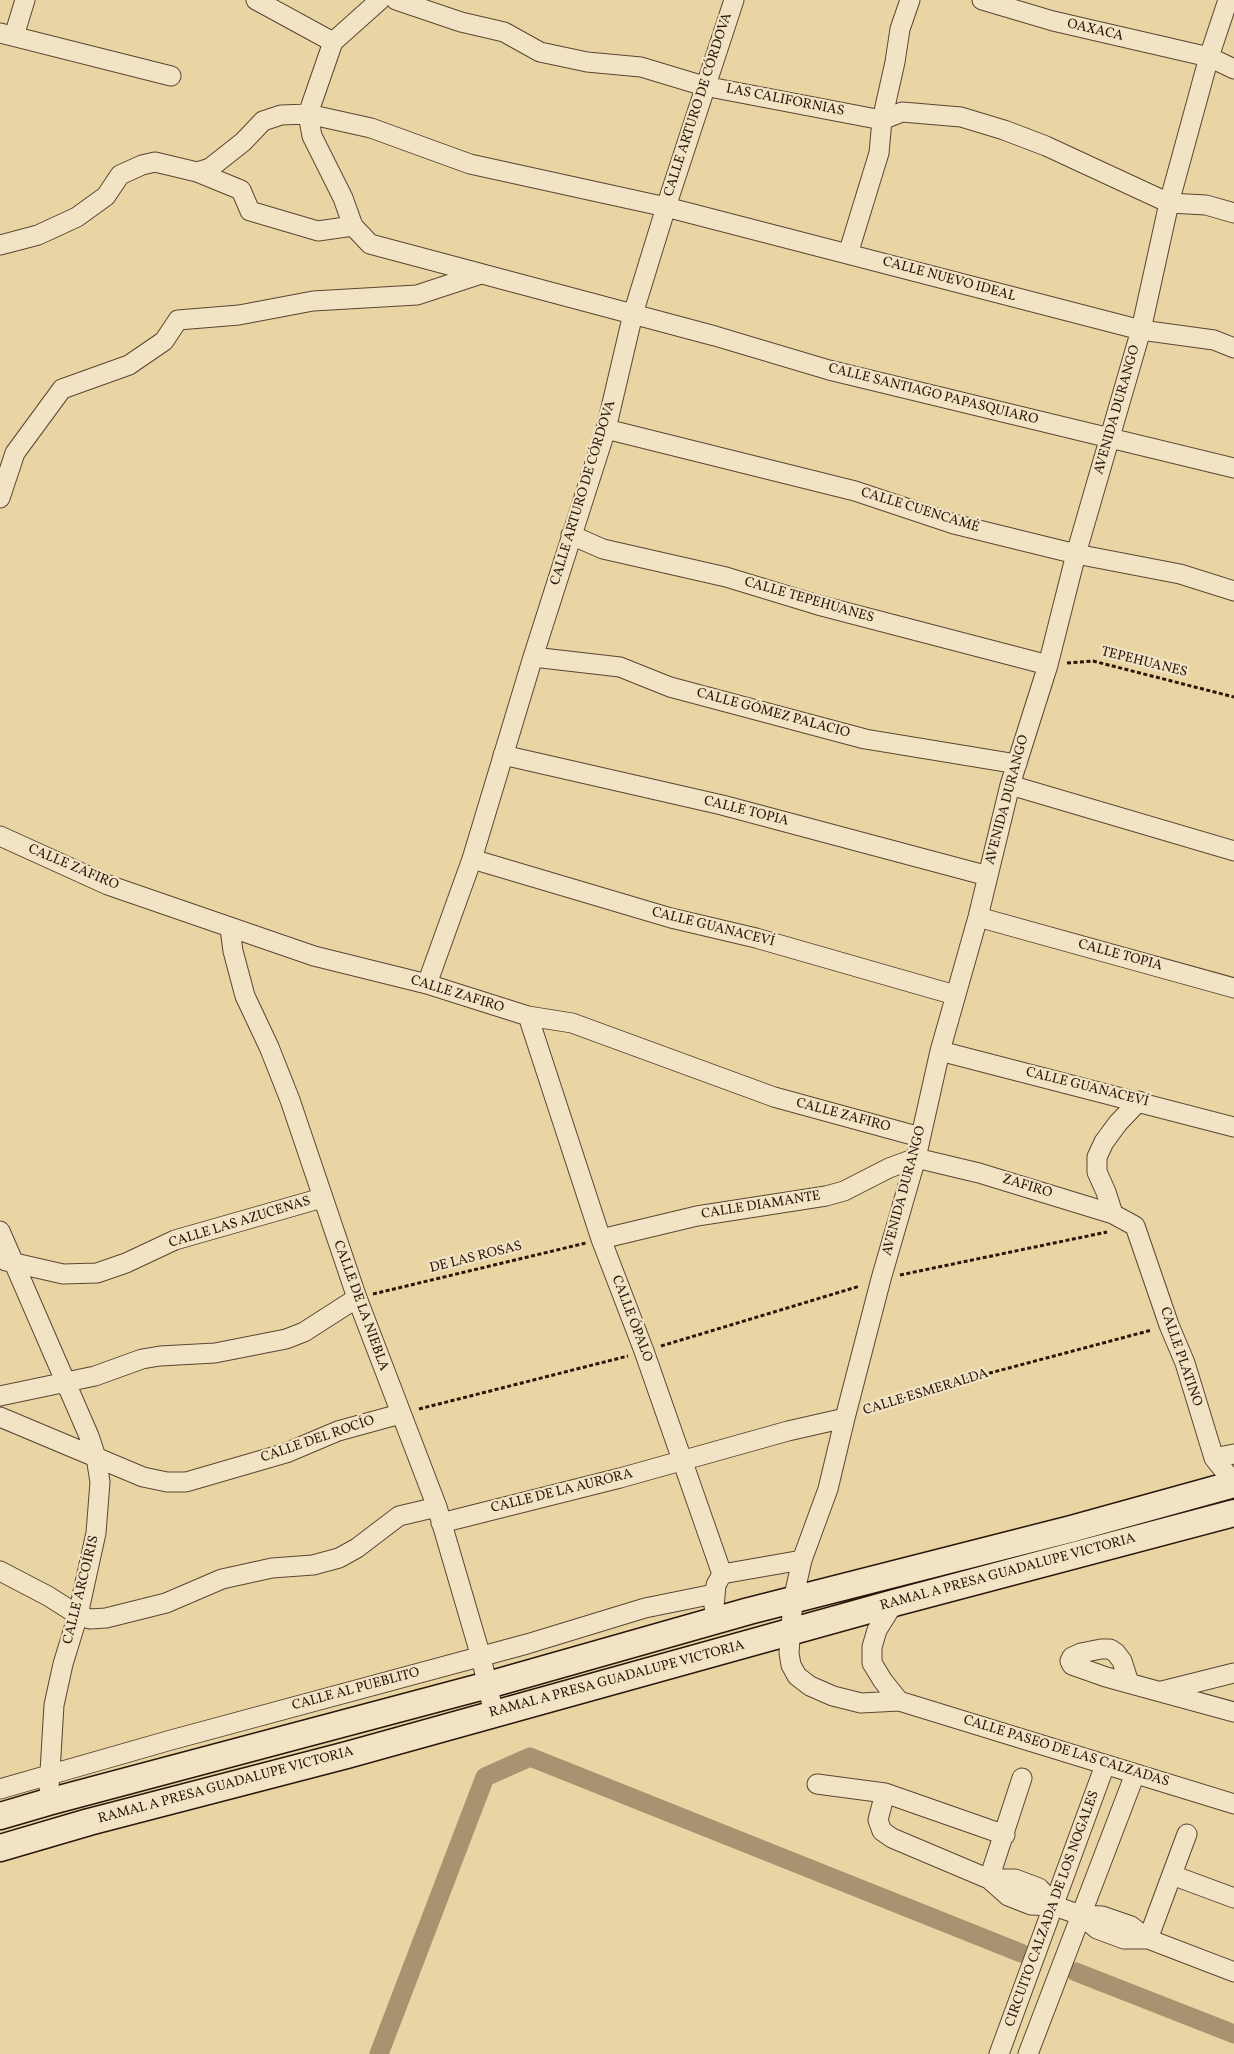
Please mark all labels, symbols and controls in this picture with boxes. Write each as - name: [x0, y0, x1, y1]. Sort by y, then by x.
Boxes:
- street label: CALLE ARTURO DE CÓRDOVA: [661, 11, 737, 199]
- street label: OAXACA: [1065, 16, 1125, 46]
- street label: LAS CALIFORNIAS: [724, 81, 846, 121]
- street label: CALLE NUEVO IDEAL: [881, 254, 1017, 306]
- street label: AVENIDA DURANGO: [1092, 343, 1144, 477]
- street label: CALLE SANTIAGO PAPASQUIARO: [826, 361, 1040, 429]
- street label: CALLE ARTURO DE CÓRDOVA: [548, 399, 620, 587]
- street label: CALLE CUENCAMÉ: [859, 485, 981, 537]
- street label: CALLE TEPEHUANES: [742, 574, 876, 628]
- street label: TEPEHUANES: [1099, 644, 1189, 682]
- street label: CALLE GÓMEZ PALACIO: [694, 685, 852, 743]
- street label: AVENIDA DURANGO: [983, 733, 1033, 867]
- street label: CALLE TOPIA: [702, 793, 790, 831]
- street label: CALLE ZAFIRO: [25, 841, 121, 895]
- street label: CALLE GUANACEVÍ: [650, 905, 776, 951]
- street label: CALLE TOPIA: [1076, 937, 1164, 975]
- street label: CALLE ZAFIRO: [408, 973, 506, 1017]
- street label: CALLE GUANACEVÍ: [1024, 1065, 1150, 1111]
- street label: CALLE ZAFIRO: [794, 1095, 892, 1137]
- street label: AVENIDA DURANGO: [880, 1124, 930, 1258]
- street label: ZAFIRO: [1000, 1171, 1054, 1203]
- street label: CALLE DIAMANTE: [700, 1188, 822, 1224]
- street label: CALLE LAS AZUCENAS: [167, 1193, 313, 1253]
- street label: CALLE DE LA NIEBLA: [329, 1238, 391, 1374]
- street label: DE LAS ROSAS: [428, 1238, 524, 1278]
- street label: CALLE ÓPALO: [607, 1273, 655, 1365]
- street label: CALLE PLATINO: [1155, 1305, 1205, 1409]
- street label: CALLE ESMERALDA: [861, 1366, 991, 1420]
- street label: CALLE DEL ROCÍO: [259, 1413, 377, 1467]
- street label: CALLE DE LA AURORA: [489, 1466, 635, 1518]
- street label: RAMAL A PRESA GUADALUPE VICTORIA: [878, 1531, 1138, 1615]
- street label: CALLE ARCOÍRIS: [60, 1534, 104, 1646]
- street label: RAMAL A PRESA GUADALUPE VICTORIA: [487, 1638, 747, 1722]
- street label: CALLE AL PUEBLITO: [290, 1665, 422, 1715]
- street label: CALLE PASEO DE LAS CALZADAS: [961, 1713, 1171, 1791]
- street label: RAMAL A PRESA GUADALUPE VICTORIA: [96, 1744, 356, 1828]
- street label: CIRCUITO CALZADA DE LOS NOGALES: [1002, 1789, 1104, 2029]

